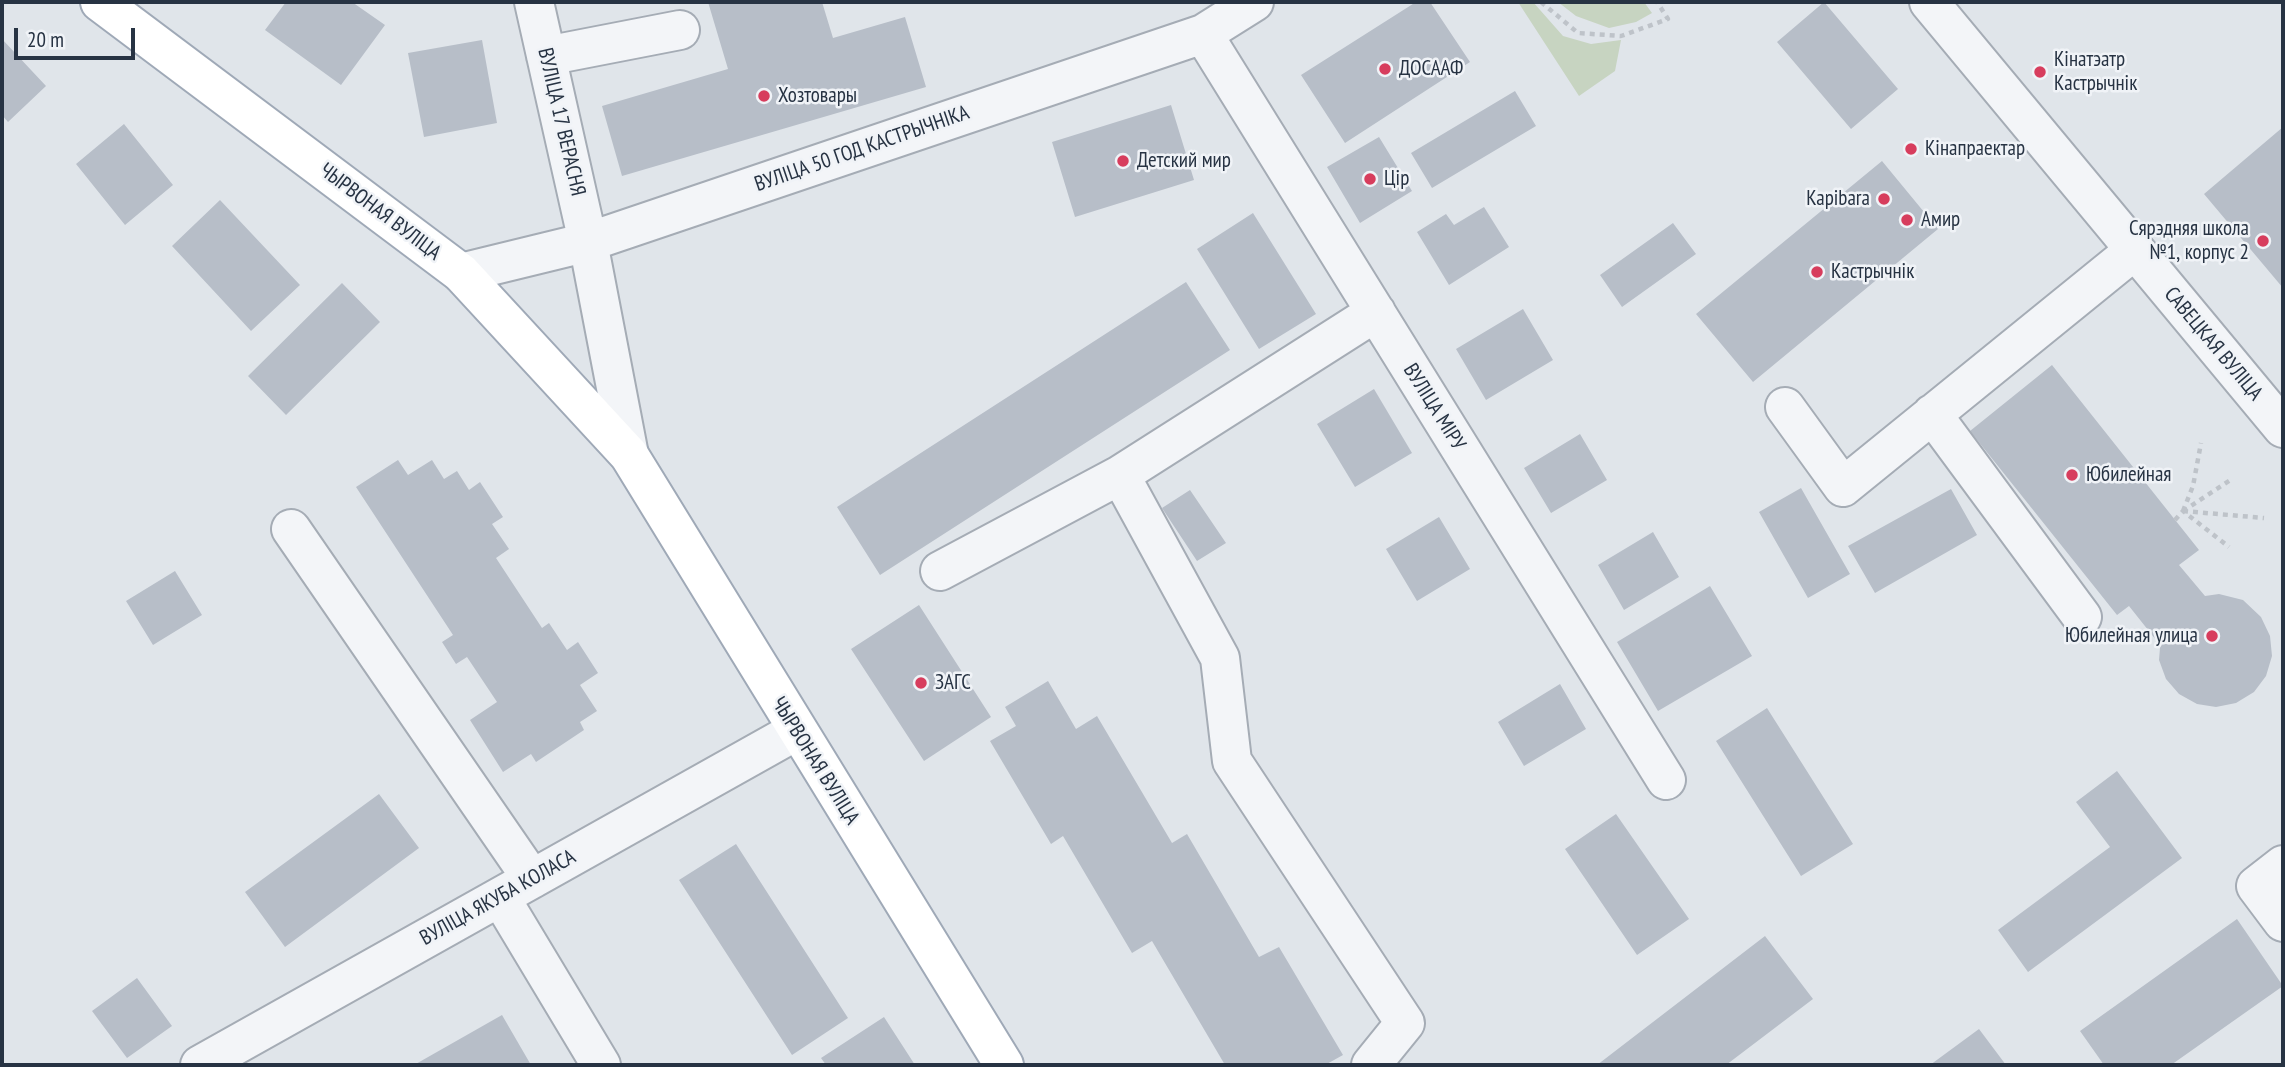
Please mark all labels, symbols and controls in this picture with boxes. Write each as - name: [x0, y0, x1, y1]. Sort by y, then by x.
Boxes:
- scale bar: [18, 14, 138, 58]
- text: 20 m: [27, 26, 64, 53]
- street label: ВУЛІЦА 17 ВЕРАСНЯ: [532, 46, 590, 198]
- place label: Кінатэатр Кастрычнік: [2054, 47, 2137, 97]
- place label: ДОСААФ: [1399, 56, 1463, 82]
- marker: ДОСААФ: [1377, 61, 1393, 77]
- marker: Кінатэатр Кастрычнік: [2032, 64, 2048, 80]
- place label: Хозтовары: [778, 83, 857, 109]
- marker: Хозтовары: [756, 88, 772, 104]
- street label: ВУЛІЦА 50 ГОД КАСТРЫЧНІКА: [751, 100, 973, 198]
- place label: Кінапраектар: [1925, 136, 2025, 162]
- marker: Кінапраектар: [1903, 141, 1919, 157]
- place label: Детский мир: [1137, 148, 1231, 174]
- marker: Детский мир: [1115, 153, 1131, 169]
- street label: ЧЫРВОНАЯ ВУЛІЦА: [314, 158, 446, 266]
- place label: Цір: [1384, 166, 1409, 192]
- marker: Цір: [1362, 171, 1378, 187]
- place label: Kapibara: [1806, 186, 1870, 212]
- marker: Kapibara: [1876, 191, 1892, 207]
- place label: Амир: [1921, 207, 1960, 233]
- marker: Амир: [1899, 212, 1915, 228]
- place label: Сярэдняя школа №1, корпус 2: [2129, 216, 2249, 266]
- marker: Сярэдняя школа №1, корпус 2: [2255, 233, 2271, 249]
- place label: Кастрычнік: [1831, 259, 1914, 285]
- marker: Кастрычнік: [1809, 264, 1825, 280]
- street label: САВЕЦКАЯ ВУЛІЦА: [2158, 282, 2268, 406]
- street label: ВУЛІЦА МІРУ: [1398, 359, 1470, 455]
- place label: Юбилейная: [2086, 462, 2171, 488]
- marker: Юбилейная: [2064, 467, 2080, 483]
- place label: Юбилейная улица: [2065, 623, 2198, 649]
- marker: Юбилейная улица: [2204, 628, 2220, 644]
- place label: ЗАГС: [935, 670, 971, 696]
- marker: ЗАГС: [913, 675, 929, 691]
- street label: ЧЫРВОНАЯ ВУЛІЦА: [766, 693, 864, 829]
- street label: ВУЛІЦА ЯКУБА КОЛАСА: [416, 845, 580, 951]

